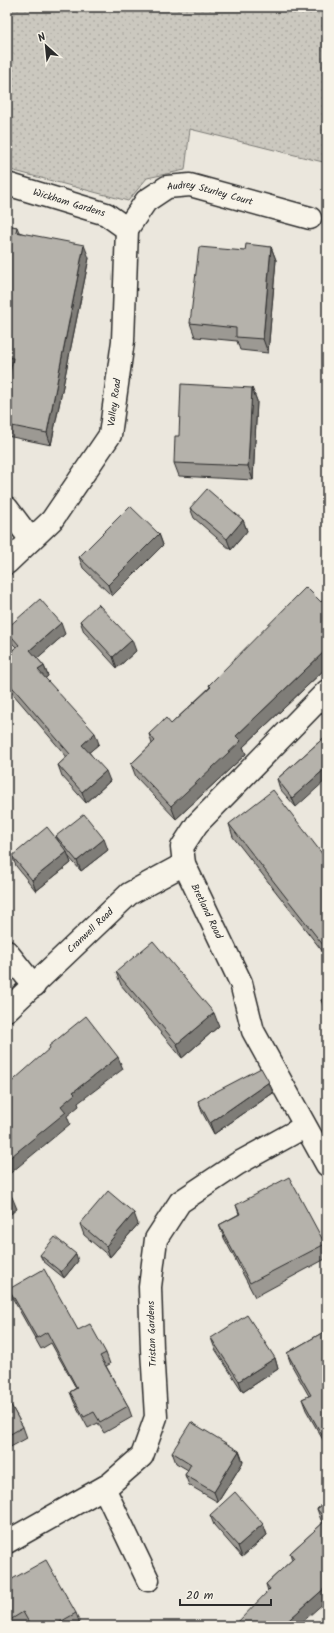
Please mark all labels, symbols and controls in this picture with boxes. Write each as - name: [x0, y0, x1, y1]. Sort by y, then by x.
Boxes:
- north arrow: [26, 26, 66, 66]
- text: N: [35, 28, 49, 48]
- street label: Audrey Sturley Court: [166, 177, 255, 210]
- street label: Wickham Gardens: [31, 184, 108, 222]
- street label: Valley Road: [103, 376, 126, 427]
- street label: Bretland Road: [187, 881, 227, 943]
- street label: Cranwell Road: [63, 904, 118, 957]
- street label: Tristan Gardens: [143, 1300, 161, 1367]
- scale bar: [180, 1581, 271, 1607]
- text: 20 m: [186, 1586, 214, 1605]

